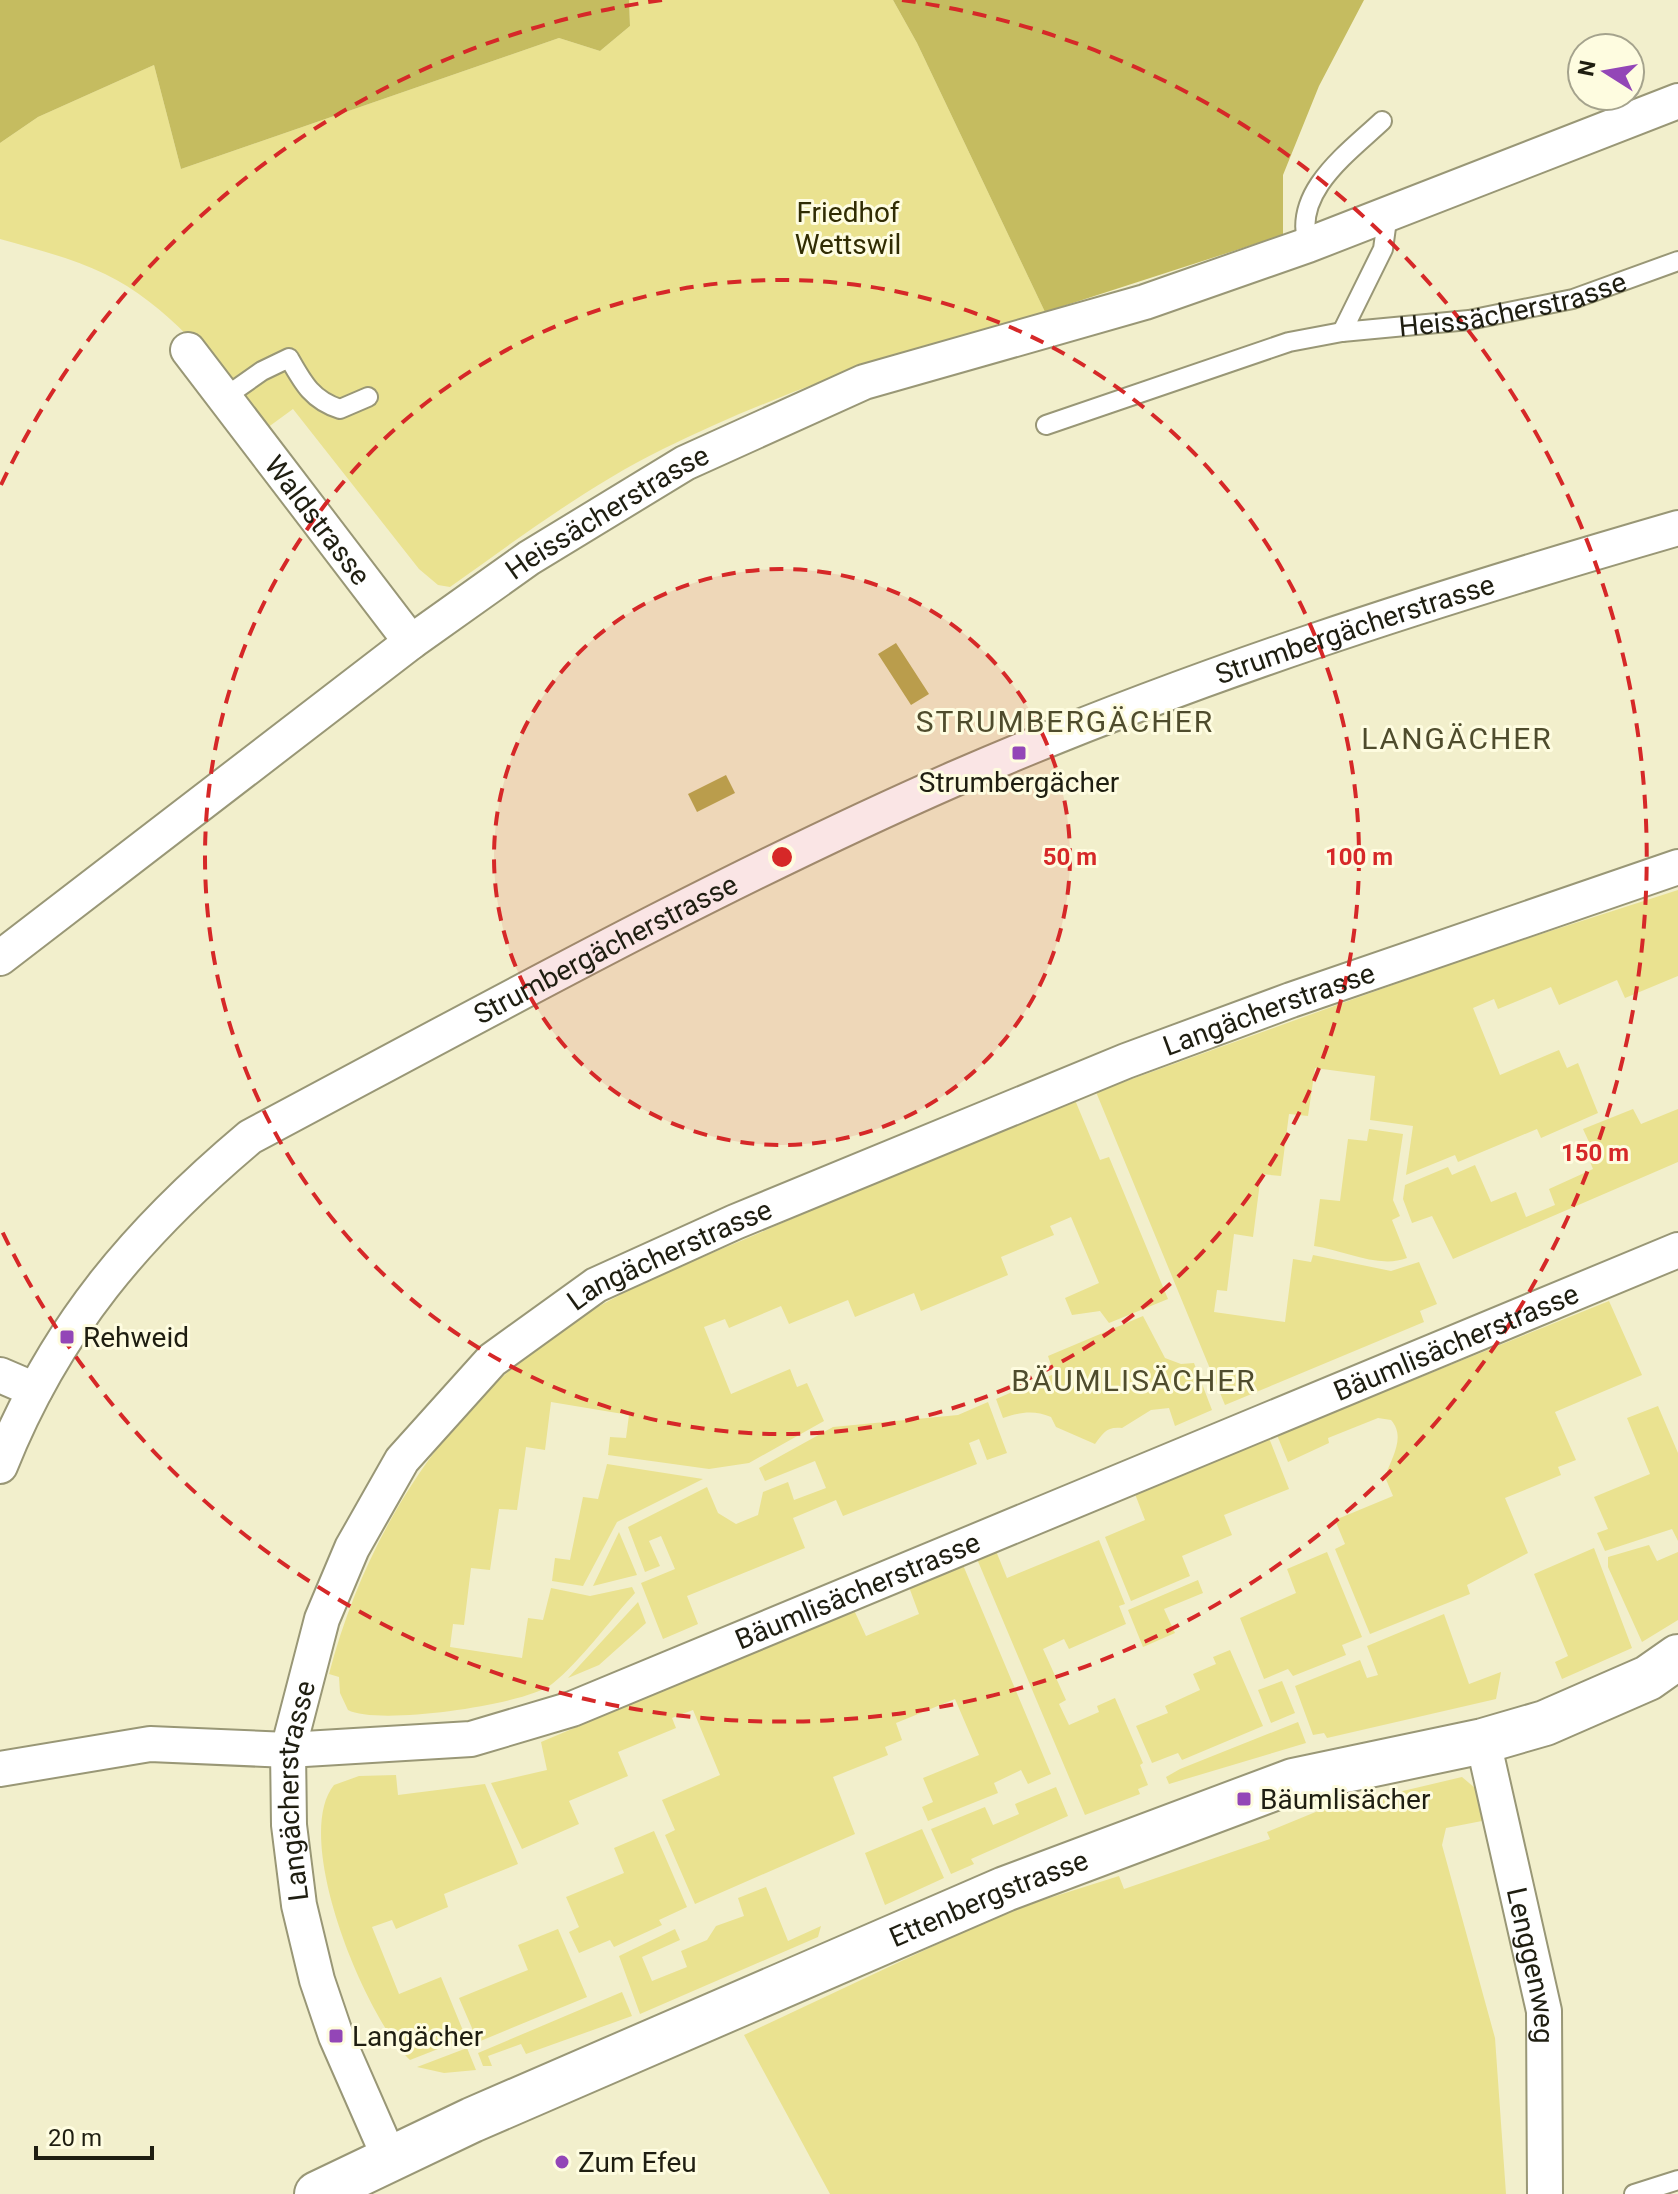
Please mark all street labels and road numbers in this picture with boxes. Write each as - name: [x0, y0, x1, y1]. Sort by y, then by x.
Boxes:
- street label: Heissächerstrasse: [1397, 265, 1631, 343]
- street label: Heissächerstrasse: [499, 438, 714, 586]
- street label: Waldstrasse: [258, 449, 378, 591]
- street label: Strumbergächerstrasse: [1211, 567, 1498, 691]
- street label: Strumbergächerstrasse: [468, 867, 743, 1031]
- street label: Langächerstrasse: [1158, 956, 1379, 1062]
- street label: Langächerstrasse: [560, 1192, 777, 1317]
- street label: Bäumlisächerstrasse: [1329, 1277, 1583, 1408]
- street label: Bäumlisächerstrasse: [730, 1525, 985, 1656]
- street label: Langächerstrasse: [271, 1677, 322, 1903]
- street label: Ettenbergstrasse: [884, 1843, 1092, 1954]
- street label: Lenggenweg: [1500, 1884, 1561, 2044]

